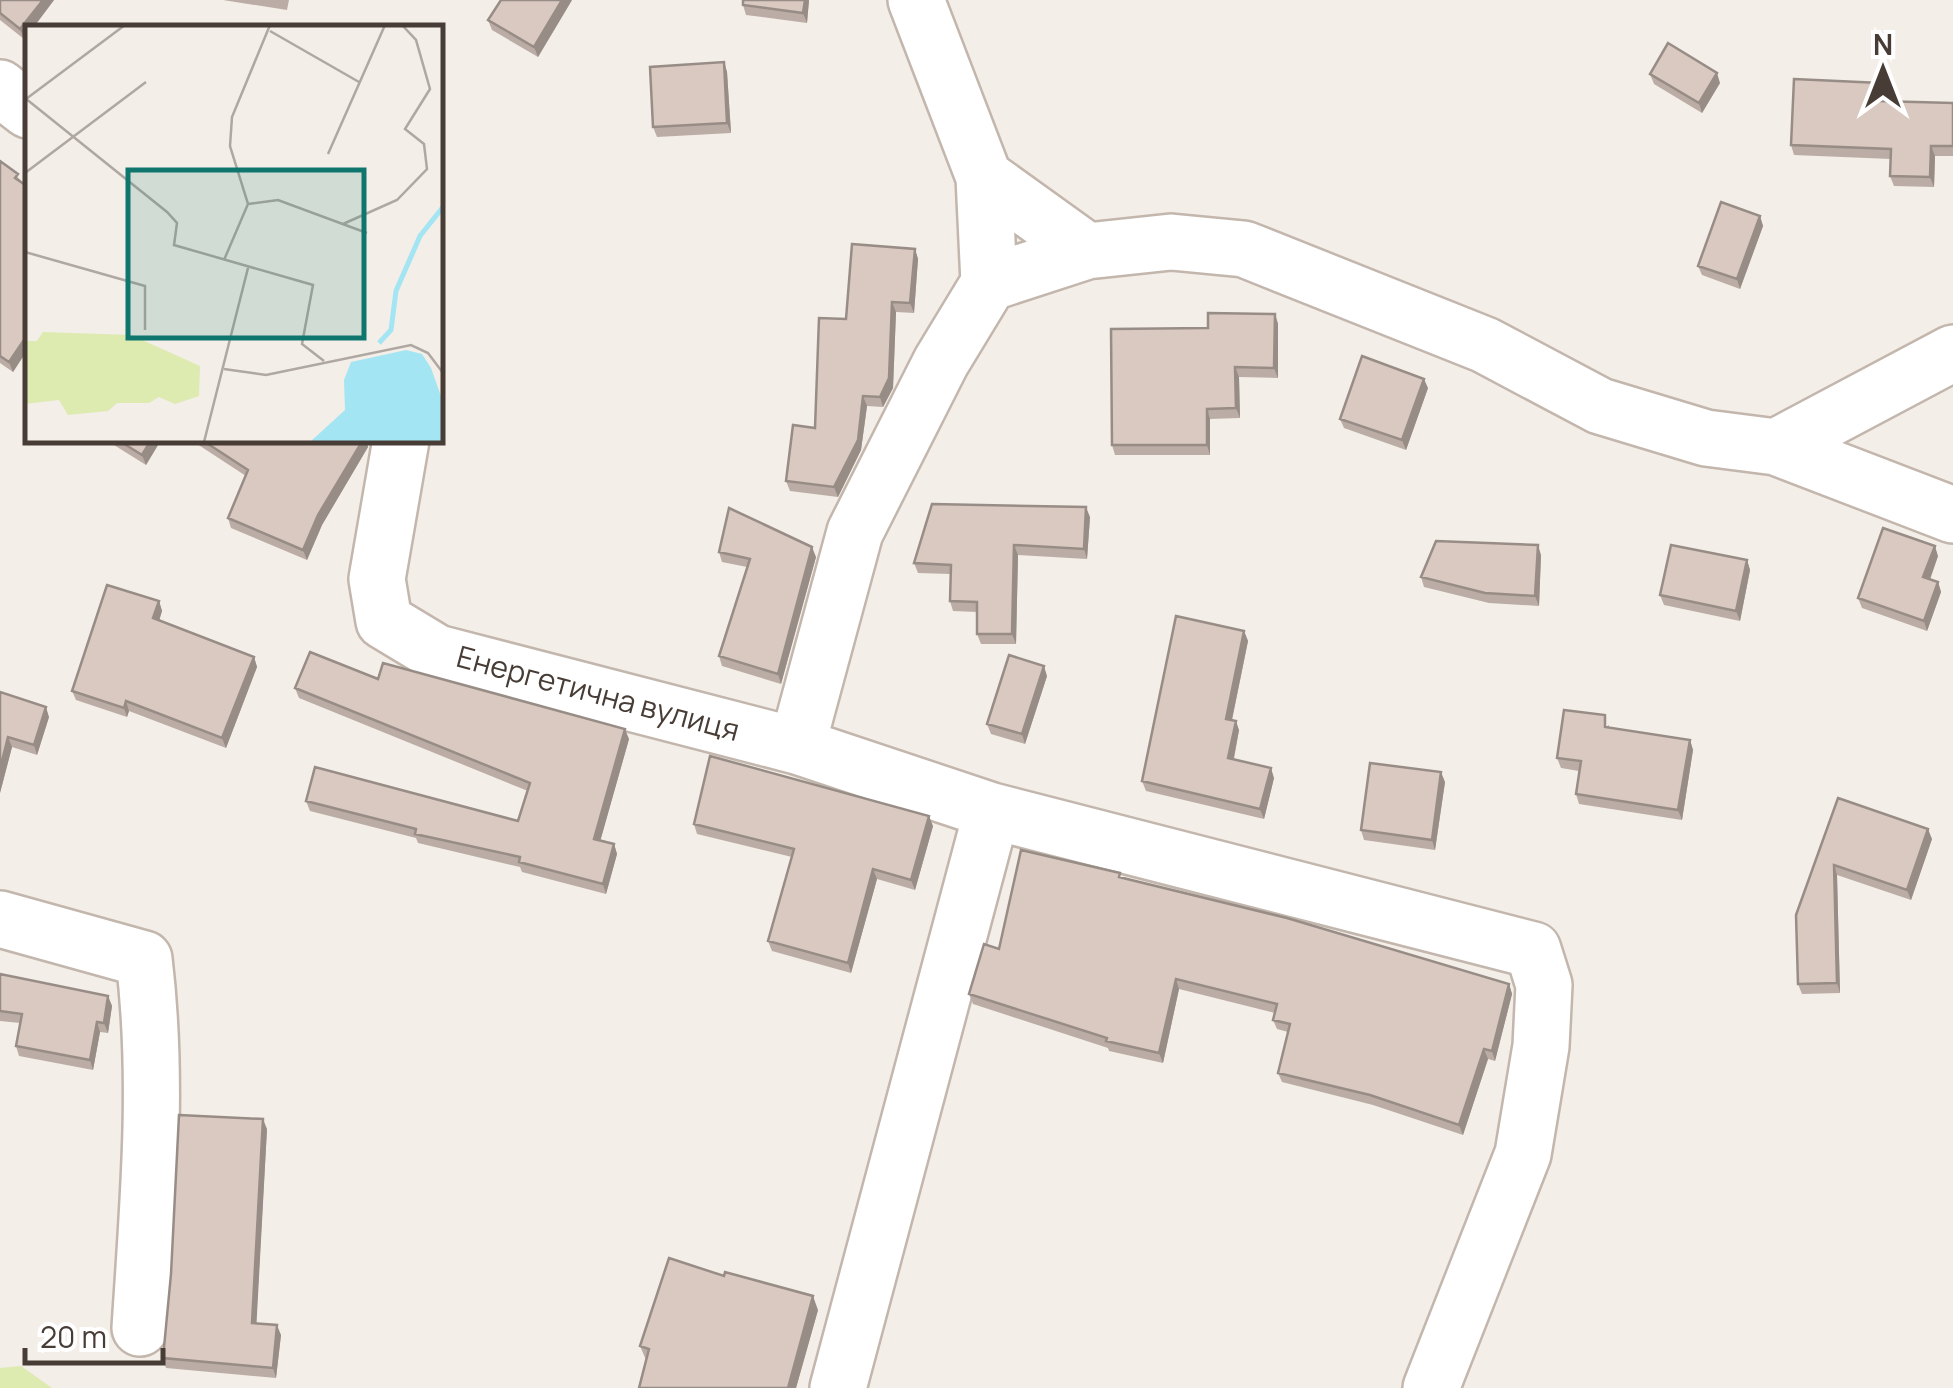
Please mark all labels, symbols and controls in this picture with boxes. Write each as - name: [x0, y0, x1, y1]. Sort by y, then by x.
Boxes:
- north arrow: [1833, 20, 1933, 120]
- inset map: [25, 25, 442, 442]
- text: N: [1873, 25, 1893, 63]
- street label: Енергетична вулиця: [452, 635, 744, 750]
- scale bar: [25, 1303, 162, 1365]
- text: 20 m: [40, 1316, 107, 1357]

